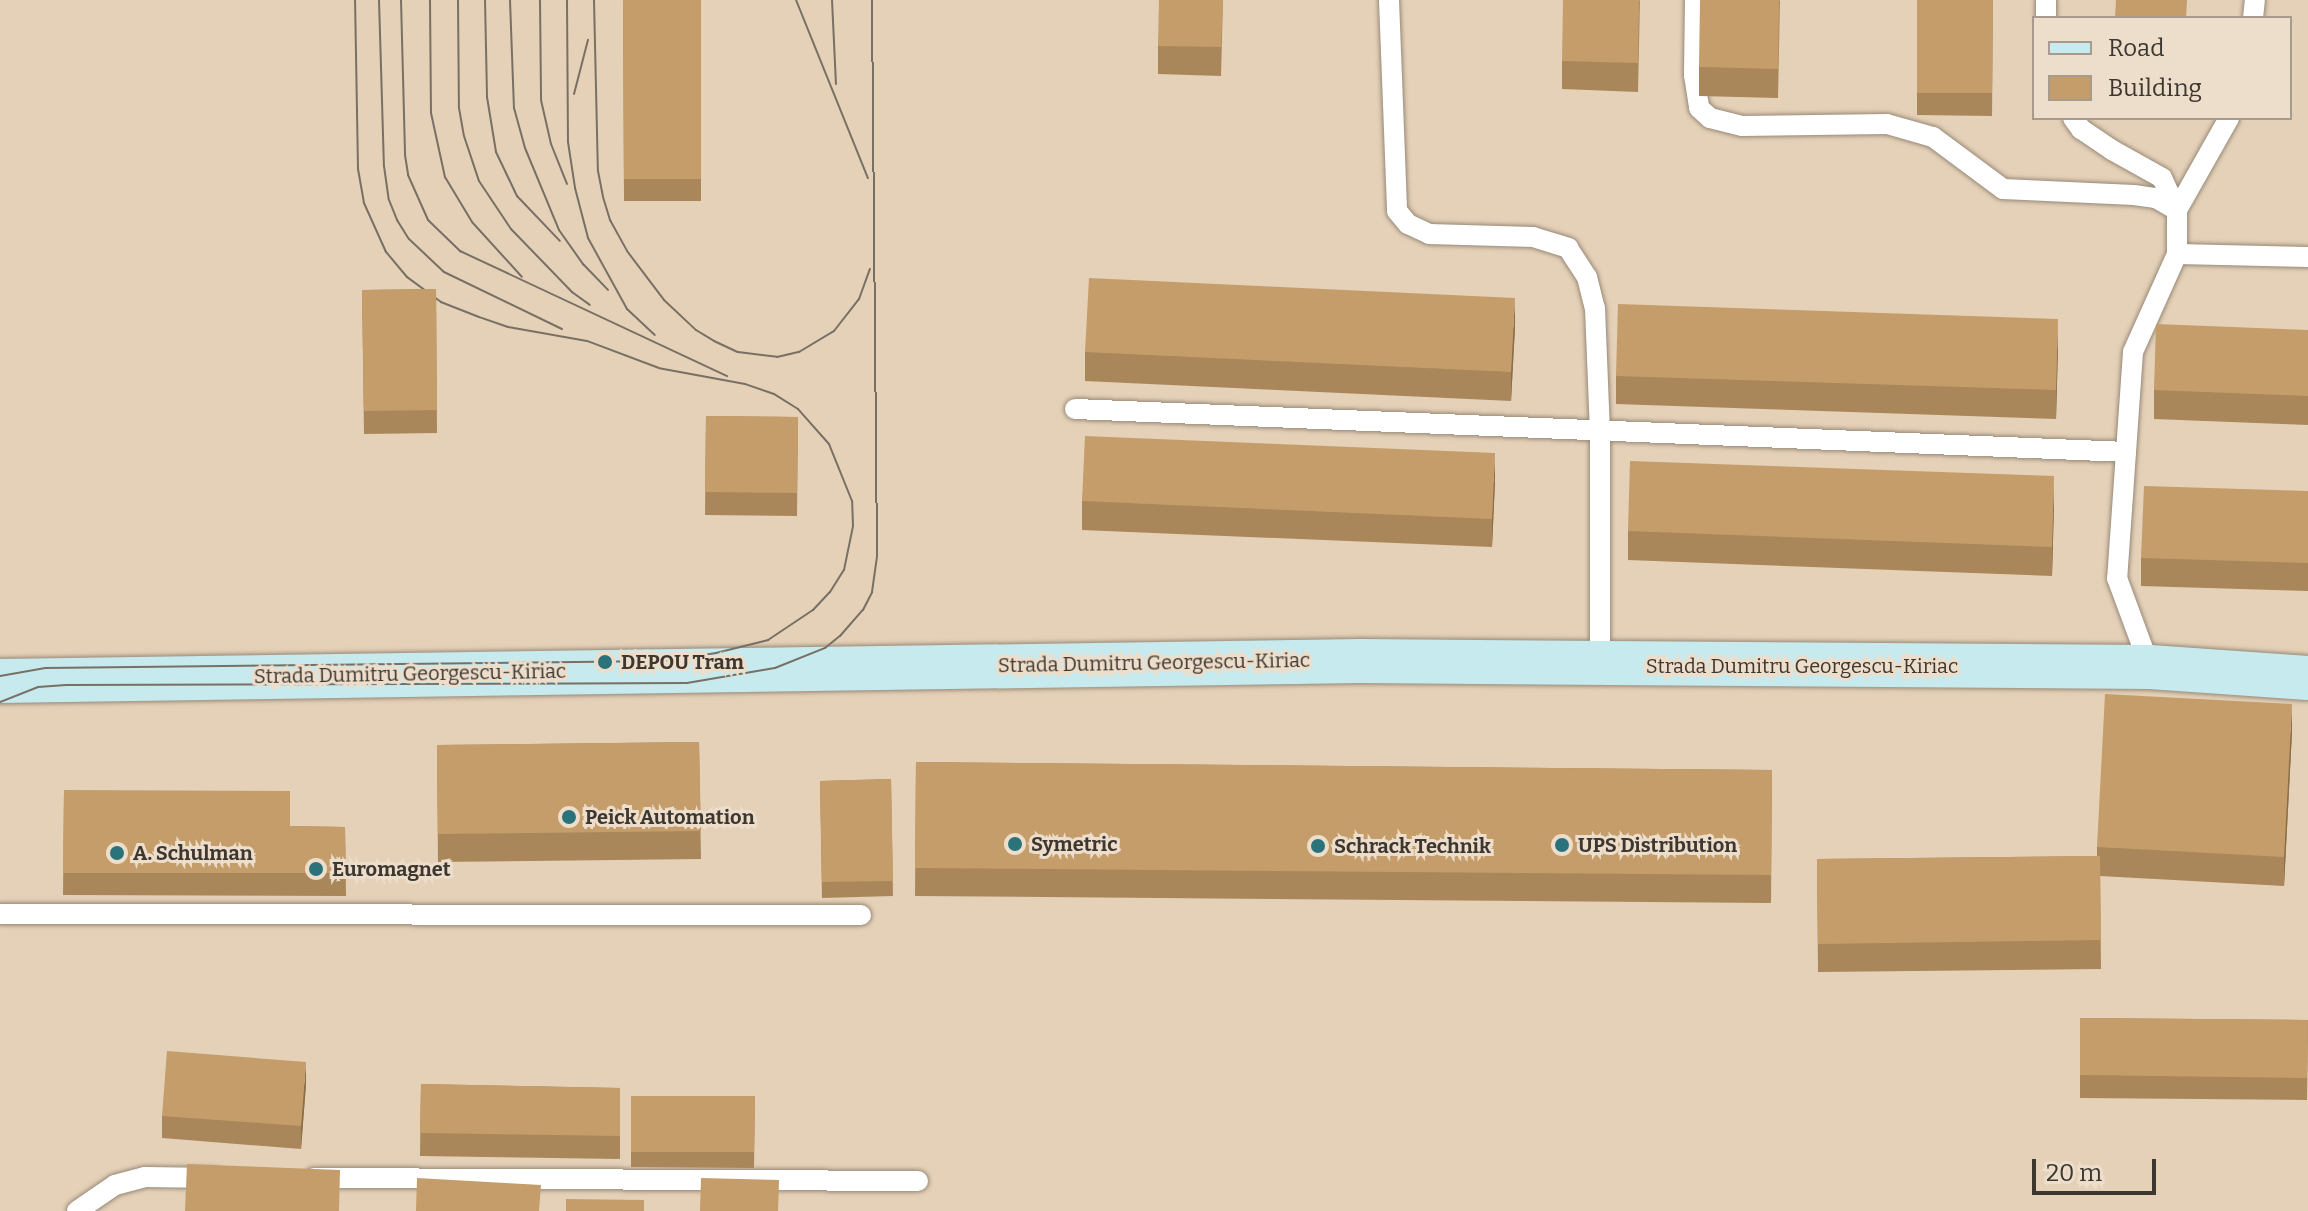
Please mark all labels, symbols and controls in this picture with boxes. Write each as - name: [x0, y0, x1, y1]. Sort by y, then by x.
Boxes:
- legend: [2032, 16, 2292, 120]
- text: Road: [2108, 34, 2164, 62]
- text: Building: [2108, 74, 2202, 102]
- street label: Strada Dumitru Georgescu-Kiriac: [998, 648, 1310, 678]
- place label: DEPOU Tram: [621, 650, 744, 674]
- marker: DEPOU Tram: [596, 653, 614, 671]
- street label: Strada Dumitru Georgescu-Kiriac: [1646, 654, 1958, 678]
- street label: Strada Dumitru Georgescu-Kiriac: [254, 659, 566, 689]
- place label: Peick Automation: [585, 805, 755, 829]
- marker: Peick Automation: [560, 808, 578, 826]
- place label: Symetric: [1031, 832, 1117, 856]
- place label: UPS Distribution: [1578, 833, 1737, 857]
- place label: Schrack Technik: [1334, 834, 1491, 858]
- marker: Symetric: [1006, 835, 1024, 853]
- marker: UPS Distribution: [1553, 836, 1571, 854]
- marker: Schrack Technik: [1309, 837, 1327, 855]
- place label: A. Schulman: [133, 841, 253, 865]
- marker: A. Schulman: [108, 844, 126, 862]
- place label: Euromagnet: [332, 857, 451, 881]
- marker: Euromagnet: [307, 860, 325, 878]
- scale bar: [2036, 1143, 2160, 1193]
- text: 20 m: [2046, 1159, 2102, 1187]

